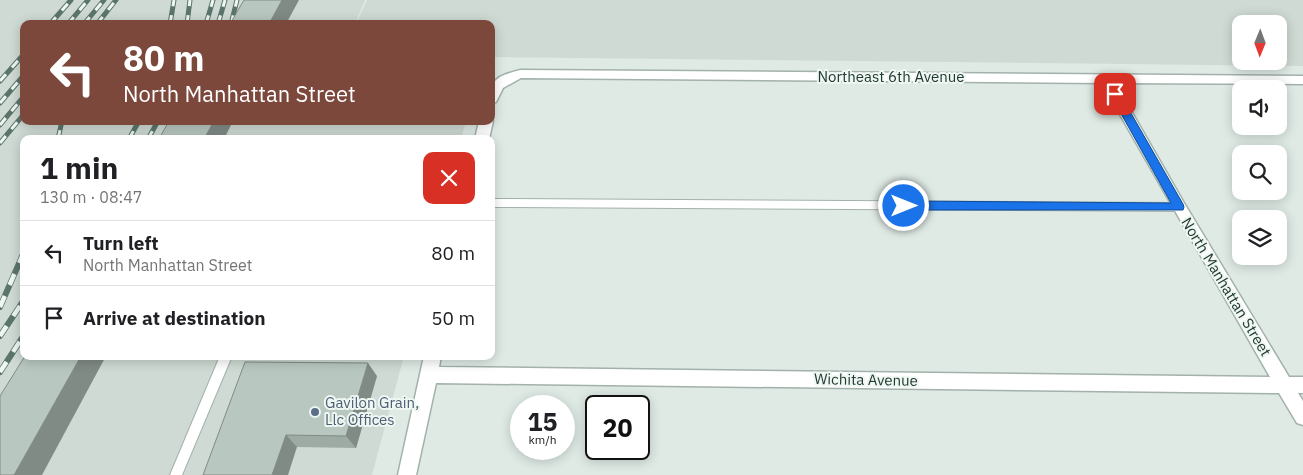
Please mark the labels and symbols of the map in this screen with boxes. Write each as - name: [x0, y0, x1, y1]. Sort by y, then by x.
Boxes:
- north arrow: [1232, 15, 1288, 70]
- street label: Northeast 6th Avenue: [817, 67, 965, 86]
- pin: [1094, 73, 1136, 115]
- position arrow: [877, 179, 929, 231]
- street label: North Manhattan Street: [1177, 214, 1275, 360]
- street label: Wichita Avenue: [814, 369, 918, 390]
- place label: Gavilon Grain, Llc Offices: [325, 393, 419, 429]
- speed limit sign: 20: [585, 395, 650, 460]
- marker: Gavilon Grain, Llc Offices: [309, 406, 321, 418]

